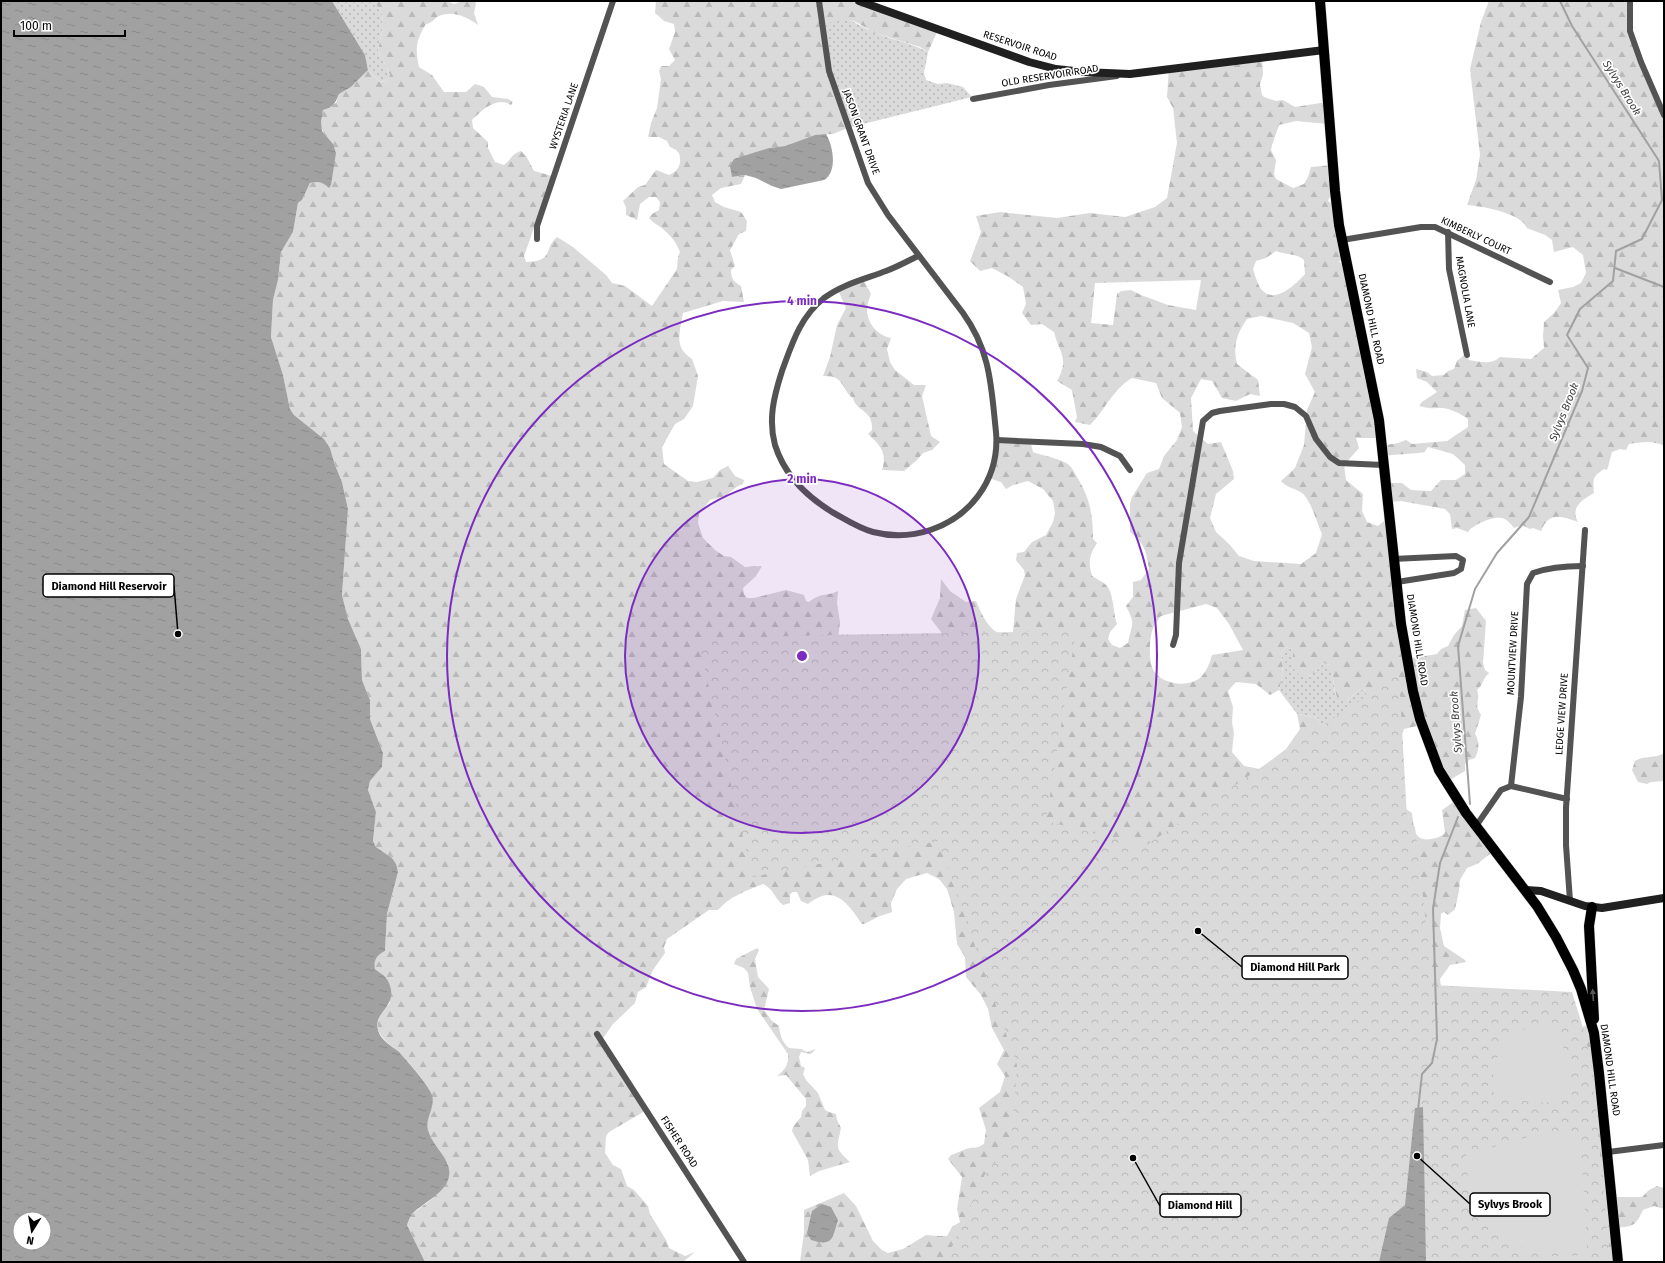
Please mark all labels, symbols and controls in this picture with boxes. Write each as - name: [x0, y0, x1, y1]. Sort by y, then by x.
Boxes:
- scale bar: [14, 12, 125, 38]
- text: 100 m: [20, 19, 52, 33]
- street label: RESERVOIR ROAD: [981, 28, 1059, 64]
- water label: Sylvys Brook: [1600, 57, 1644, 118]
- street label: OLD RESERVOIR ROAD: [1001, 62, 1099, 90]
- street label: WYSTERIA LANE: [547, 81, 581, 151]
- street label: JASON GRANT DRIVE: [840, 88, 882, 176]
- street label: KIMBERLY COURT: [1439, 214, 1514, 258]
- street label: MAGNOLIA LANE: [1453, 255, 1477, 329]
- street label: DIAMOND HILL ROAD: [1355, 272, 1387, 366]
- text: 4 min: [787, 294, 817, 308]
- water label: Sylvys Brook: [1546, 381, 1582, 444]
- text: 2 min: [787, 472, 817, 486]
- callout: Diamond Hill Reservoir: [43, 574, 174, 597]
- text: Diamond Hill Reservoir: [51, 580, 167, 593]
- street label: DIAMOND HILL ROAD: [1404, 593, 1430, 687]
- street label: MOUNTVIEW DRIVE: [1505, 611, 1521, 695]
- centre of rings: [795, 649, 809, 663]
- street label: LEDGE VIEW DRIVE: [1553, 673, 1571, 755]
- water label: Sylvys Brook: [1447, 691, 1465, 754]
- callout: Diamond Hill Park: [1242, 956, 1348, 979]
- text: Diamond Hill Park: [1250, 961, 1341, 974]
- one-way arrow: [1590, 989, 1597, 1001]
- street label: DIAMOND HILL ROAD: [1598, 1023, 1622, 1117]
- street label: FISHER ROAD: [658, 1114, 700, 1170]
- callout: Sylvys Brook: [1470, 1193, 1550, 1216]
- callout: Diamond Hill: [1160, 1194, 1241, 1217]
- text: Sylvys Brook: [1478, 1198, 1543, 1211]
- text: Diamond Hill: [1168, 1199, 1233, 1212]
- north arrow: [12, 1211, 52, 1251]
- text: N: [25, 1233, 35, 1247]

